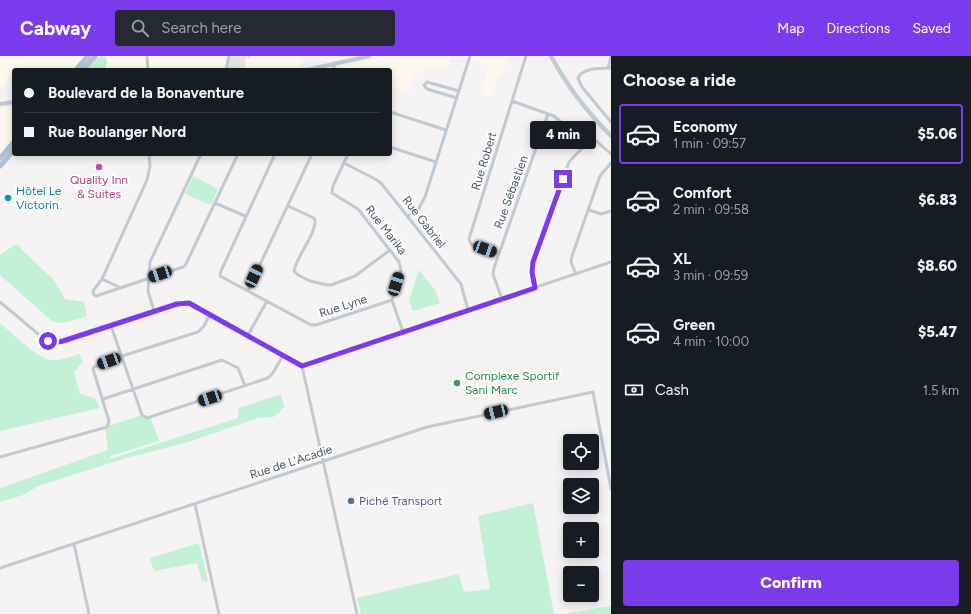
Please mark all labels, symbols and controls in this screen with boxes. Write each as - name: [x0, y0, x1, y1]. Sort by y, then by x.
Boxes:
- search box: [115, 10, 395, 46]
- text: Cabway: [20, 17, 91, 40]
- icon: search: [129, 17, 151, 39]
- text: Search here: [161, 19, 241, 37]
- text: Map: [777, 20, 805, 37]
- text: Directions: [827, 20, 890, 37]
- text: Saved: [912, 20, 951, 37]
- text: Choose a ride: [623, 69, 736, 91]
- text: Boulevard de la Bonaventure: [48, 84, 244, 102]
- icon: car: [625, 116, 661, 152]
- text: Economy: [673, 118, 738, 136]
- callout: 4 min: [530, 121, 596, 149]
- text: Rue Boulanger Nord: [48, 123, 186, 141]
- text: $5.06: [917, 125, 957, 143]
- text: 4 min: [546, 127, 580, 142]
- street label: Rue Robert: [468, 130, 500, 192]
- text: 1 min · 09:57: [673, 136, 746, 151]
- street label: Rue Sébastien: [491, 153, 531, 231]
- marker: Quality Inn & Suites: [94, 162, 104, 172]
- route end: [554, 170, 572, 188]
- place label: Quality Inn & Suites: [70, 173, 128, 201]
- icon: car: [625, 182, 661, 218]
- place label: Hôtel Le Victorin: [16, 184, 62, 212]
- text: Comfort: [673, 184, 732, 202]
- text: $6.83: [918, 191, 957, 209]
- marker: Hôtel Le Victorin: [3, 193, 13, 203]
- street label: Rue Gabriel: [399, 193, 449, 251]
- text: 2 min · 09:58: [673, 202, 749, 217]
- street label: Rue Marika: [362, 203, 410, 257]
- car: [472, 239, 498, 259]
- icon: car: [625, 248, 661, 284]
- text: XL: [673, 250, 691, 268]
- text: $8.60: [917, 257, 957, 275]
- car: [243, 263, 265, 289]
- car: [147, 264, 173, 284]
- text: 3 min · 09:59: [673, 268, 748, 283]
- car: [387, 271, 405, 297]
- street label: Rue Lyne: [317, 292, 369, 320]
- icon: car: [625, 314, 661, 350]
- text: Green: [673, 316, 715, 334]
- text: $5.47: [918, 323, 957, 341]
- route start: [39, 332, 57, 350]
- text: 4 min · 10:00: [673, 334, 749, 349]
- car: [96, 351, 122, 371]
- place label: Complexe Sportif Sani Marc: [465, 369, 560, 397]
- marker: Complexe Sportif Sani Marc: [452, 378, 462, 388]
- icon: cash: [623, 379, 645, 401]
- text: Cash: [655, 381, 689, 399]
- text: 1.5 km: [923, 383, 959, 398]
- car: [197, 389, 223, 407]
- car: [483, 403, 509, 421]
- map controls: [563, 434, 599, 602]
- button: locate: [563, 434, 599, 470]
- street label: Rue de L'Acadie: [248, 442, 334, 482]
- button: layers: [563, 478, 599, 514]
- place label: Piché Transport: [359, 494, 443, 508]
- marker: Piché Transport: [346, 496, 356, 506]
- button: +: [563, 522, 599, 558]
- button: Confirm: [623, 560, 959, 606]
- button: −: [563, 566, 599, 602]

